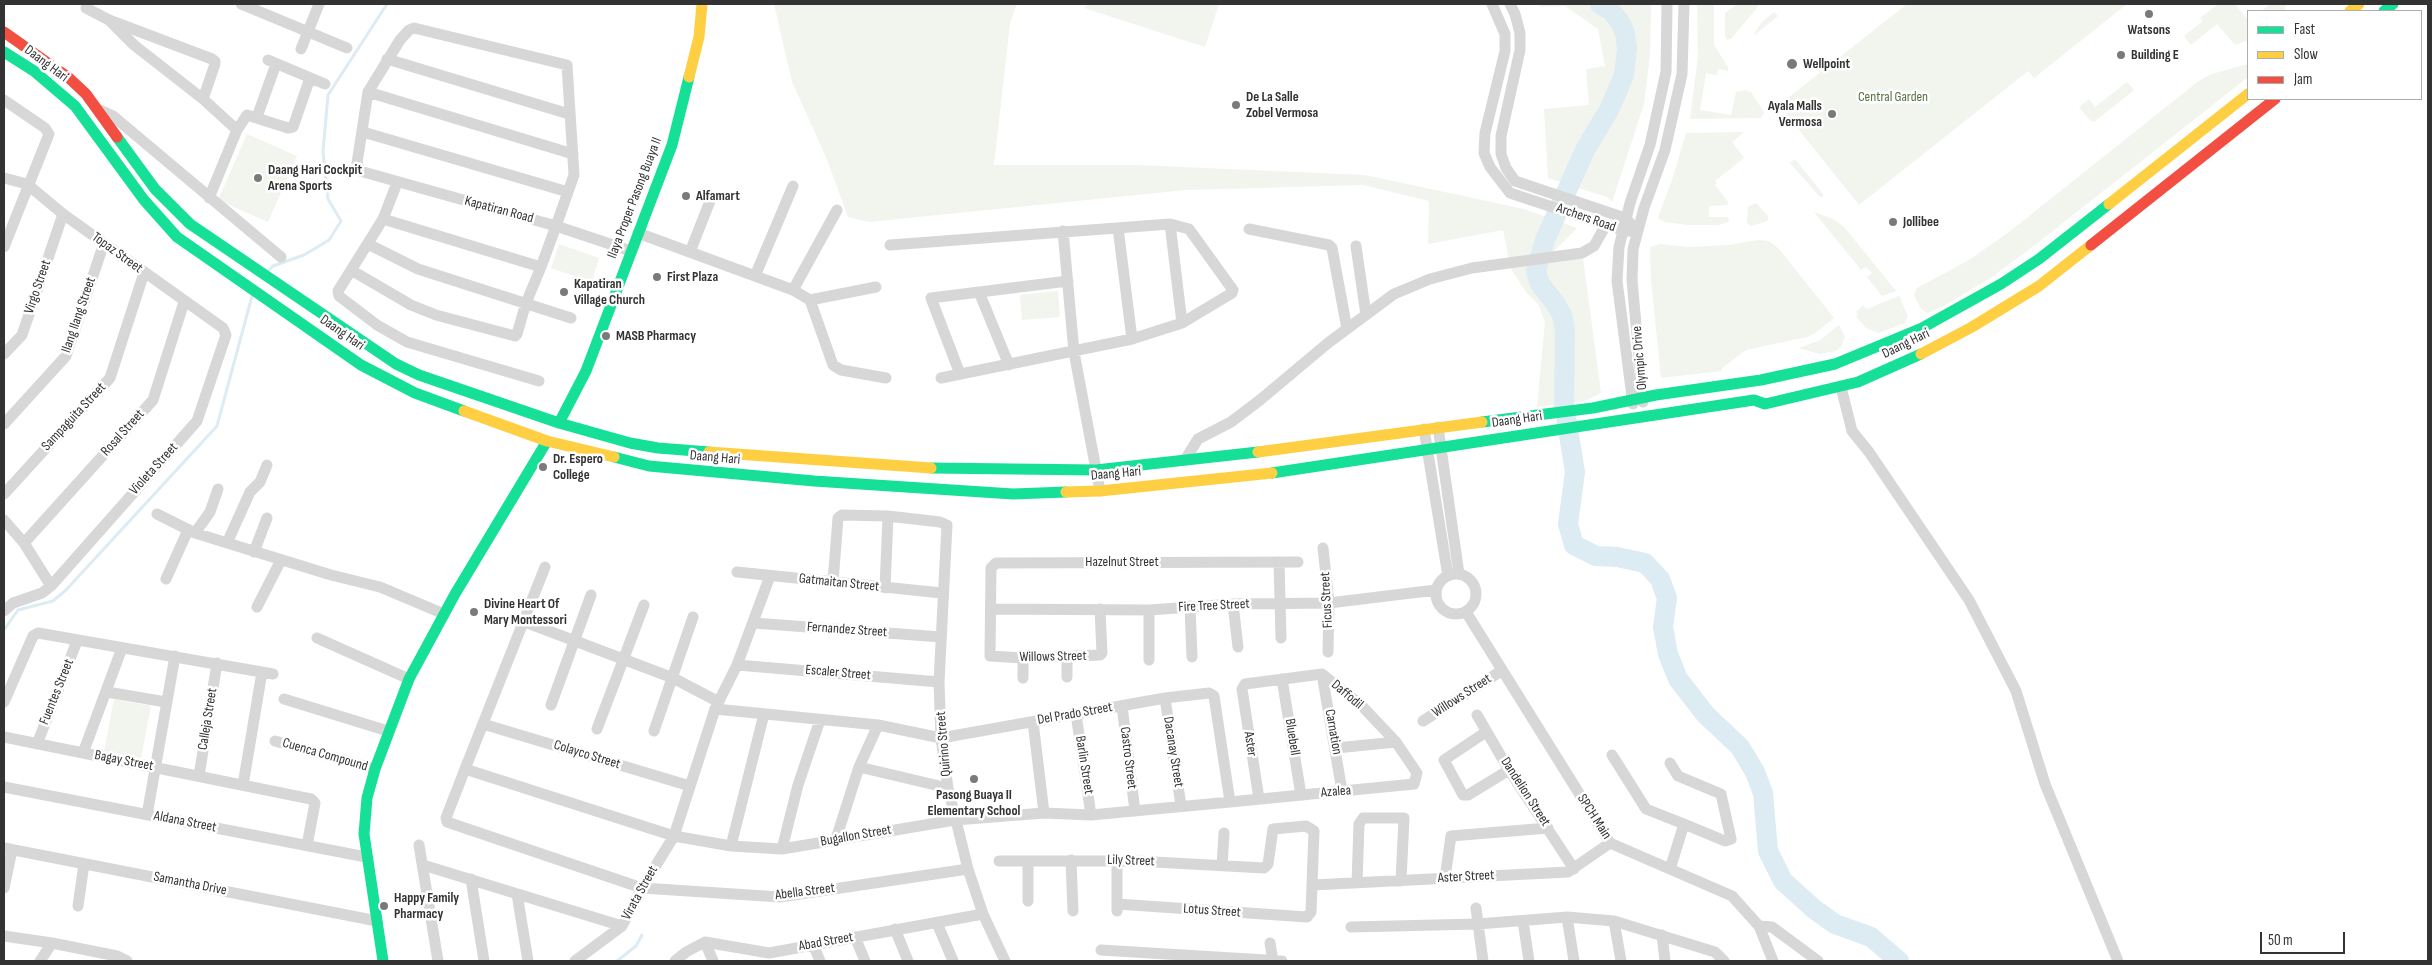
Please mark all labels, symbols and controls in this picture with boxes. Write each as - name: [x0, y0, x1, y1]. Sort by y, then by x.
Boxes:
- marker: Watsons: [2143, 8, 2155, 20]
- legend: [2247, 10, 2422, 100]
- text: Fast: [2294, 20, 2315, 39]
- place label: Watsons: [2128, 22, 2170, 38]
- street label: Daang Hari: [21, 42, 71, 86]
- text: Slow: [2294, 45, 2318, 64]
- place label: Building E: [2131, 47, 2179, 63]
- marker: Building E: [2115, 49, 2127, 61]
- place label: Wellpoint: [1803, 56, 1850, 72]
- marker: Wellpoint: [1785, 57, 1799, 71]
- text: Jam: [2294, 70, 2312, 89]
- place label: De La Salle Zobel Vermosa: [1246, 89, 1318, 121]
- park label: Central Garden: [1858, 89, 1928, 105]
- place label: Ayala Malls Vermosa: [1768, 98, 1822, 130]
- marker: De La Salle Zobel Vermosa: [1230, 99, 1242, 111]
- marker: Ayala Malls Vermosa: [1826, 108, 1838, 120]
- street label: Ilaya Proper Pasong Buaya II: [604, 135, 666, 261]
- place label: Daang Hari Cockpit Arena Sports: [268, 162, 362, 194]
- marker: Daang Hari Cockpit Arena Sports: [252, 172, 264, 184]
- place label: Alfamart: [696, 188, 740, 204]
- marker: Alfamart: [680, 190, 692, 202]
- street label: Kapatiran Road: [463, 193, 535, 227]
- street label: Archers Road: [1554, 200, 1618, 236]
- place label: Jollibee: [1903, 214, 1939, 230]
- marker: Jollibee: [1887, 216, 1899, 228]
- street label: Topaz Street: [88, 229, 146, 277]
- street label: Virgo Street: [21, 258, 55, 316]
- place label: First Plaza: [667, 269, 718, 285]
- marker: First Plaza: [651, 271, 663, 283]
- street label: Ilang Ilang Street: [58, 275, 100, 355]
- place label: Kapatiran Village Church: [574, 276, 645, 308]
- marker: Kapatiran Village Church: [558, 286, 570, 298]
- street label: Daang Hari: [316, 312, 368, 354]
- street label: Olympic Drive: [1629, 325, 1651, 391]
- street label: Daang Hari: [1880, 325, 1932, 363]
- place label: MASB Pharmacy: [616, 328, 696, 344]
- marker: MASB Pharmacy: [600, 330, 612, 342]
- street label: Sampaguita Street: [38, 379, 110, 455]
- street label: Rosal Street: [98, 406, 148, 460]
- street label: Daang Hari: [1491, 408, 1543, 432]
- street label: Violeta Street: [126, 440, 182, 498]
- street label: Daang Hari: [689, 447, 741, 469]
- place label: Dr. Espero College: [553, 451, 603, 484]
- marker: Dr. Espero College: [537, 461, 549, 473]
- street label: Daang Hari: [1090, 463, 1142, 485]
- street label: Hazelnut Street: [1085, 554, 1159, 570]
- street label: Gatmaitan Street: [798, 570, 880, 596]
- street label: Ficus Street: [1317, 571, 1337, 629]
- place label: Divine Heart Of Mary Montessori: [484, 596, 567, 628]
- street label: Fire Tree Street: [1178, 596, 1250, 616]
- marker: Divine Heart Of Mary Montessori: [468, 606, 480, 618]
- street label: Fernandez Street: [806, 619, 888, 641]
- street label: Willows Street: [1019, 648, 1087, 666]
- street label: Fuentes Street: [36, 657, 78, 727]
- street label: Escaler Street: [805, 662, 871, 684]
- street label: Willows Street: [1429, 671, 1495, 721]
- street label: Daffodil: [1328, 677, 1366, 713]
- street label: Calleja Street: [195, 687, 221, 751]
- street label: Del Prado Street: [1036, 699, 1114, 729]
- street label: Carnation: [1321, 708, 1345, 756]
- street label: Quirino Street: [933, 711, 955, 777]
- street label: Dacanay Street: [1159, 715, 1187, 789]
- street label: Bluebell: [1281, 717, 1303, 757]
- street label: Castro Street: [1116, 726, 1140, 790]
- street label: Aster: [1240, 730, 1260, 758]
- street label: Cuenca Compound: [280, 735, 370, 775]
- street label: Barlin Street: [1071, 735, 1097, 795]
- street label: Colayco Street: [552, 737, 622, 773]
- street label: Bagay Street: [93, 747, 155, 775]
- street label: Dandelion Street: [1497, 754, 1553, 830]
- marker: Pasong Buaya II Elementary School: [968, 773, 980, 785]
- street label: Azalea: [1320, 782, 1352, 802]
- place label: Pasong Buaya II Elementary School: [928, 787, 1020, 820]
- street label: SPCH Main: [1573, 791, 1615, 843]
- street label: Aldana Street: [152, 808, 218, 836]
- street label: Bugallon Street: [819, 822, 893, 850]
- street label: Lily Street: [1107, 852, 1155, 870]
- street label: Virata Street: [618, 863, 662, 923]
- street label: Aster Street: [1437, 867, 1495, 887]
- street label: Samantha Drive: [152, 869, 228, 899]
- street label: Abella Street: [774, 880, 836, 904]
- place label: Happy Family Pharmacy: [394, 890, 459, 922]
- marker: Happy Family Pharmacy: [378, 900, 390, 912]
- street label: Lotus Street: [1183, 901, 1241, 921]
- scale bar: [2262, 922, 2347, 954]
- street label: Abad Street: [797, 929, 855, 955]
- text: 50 m: [2268, 931, 2293, 950]

